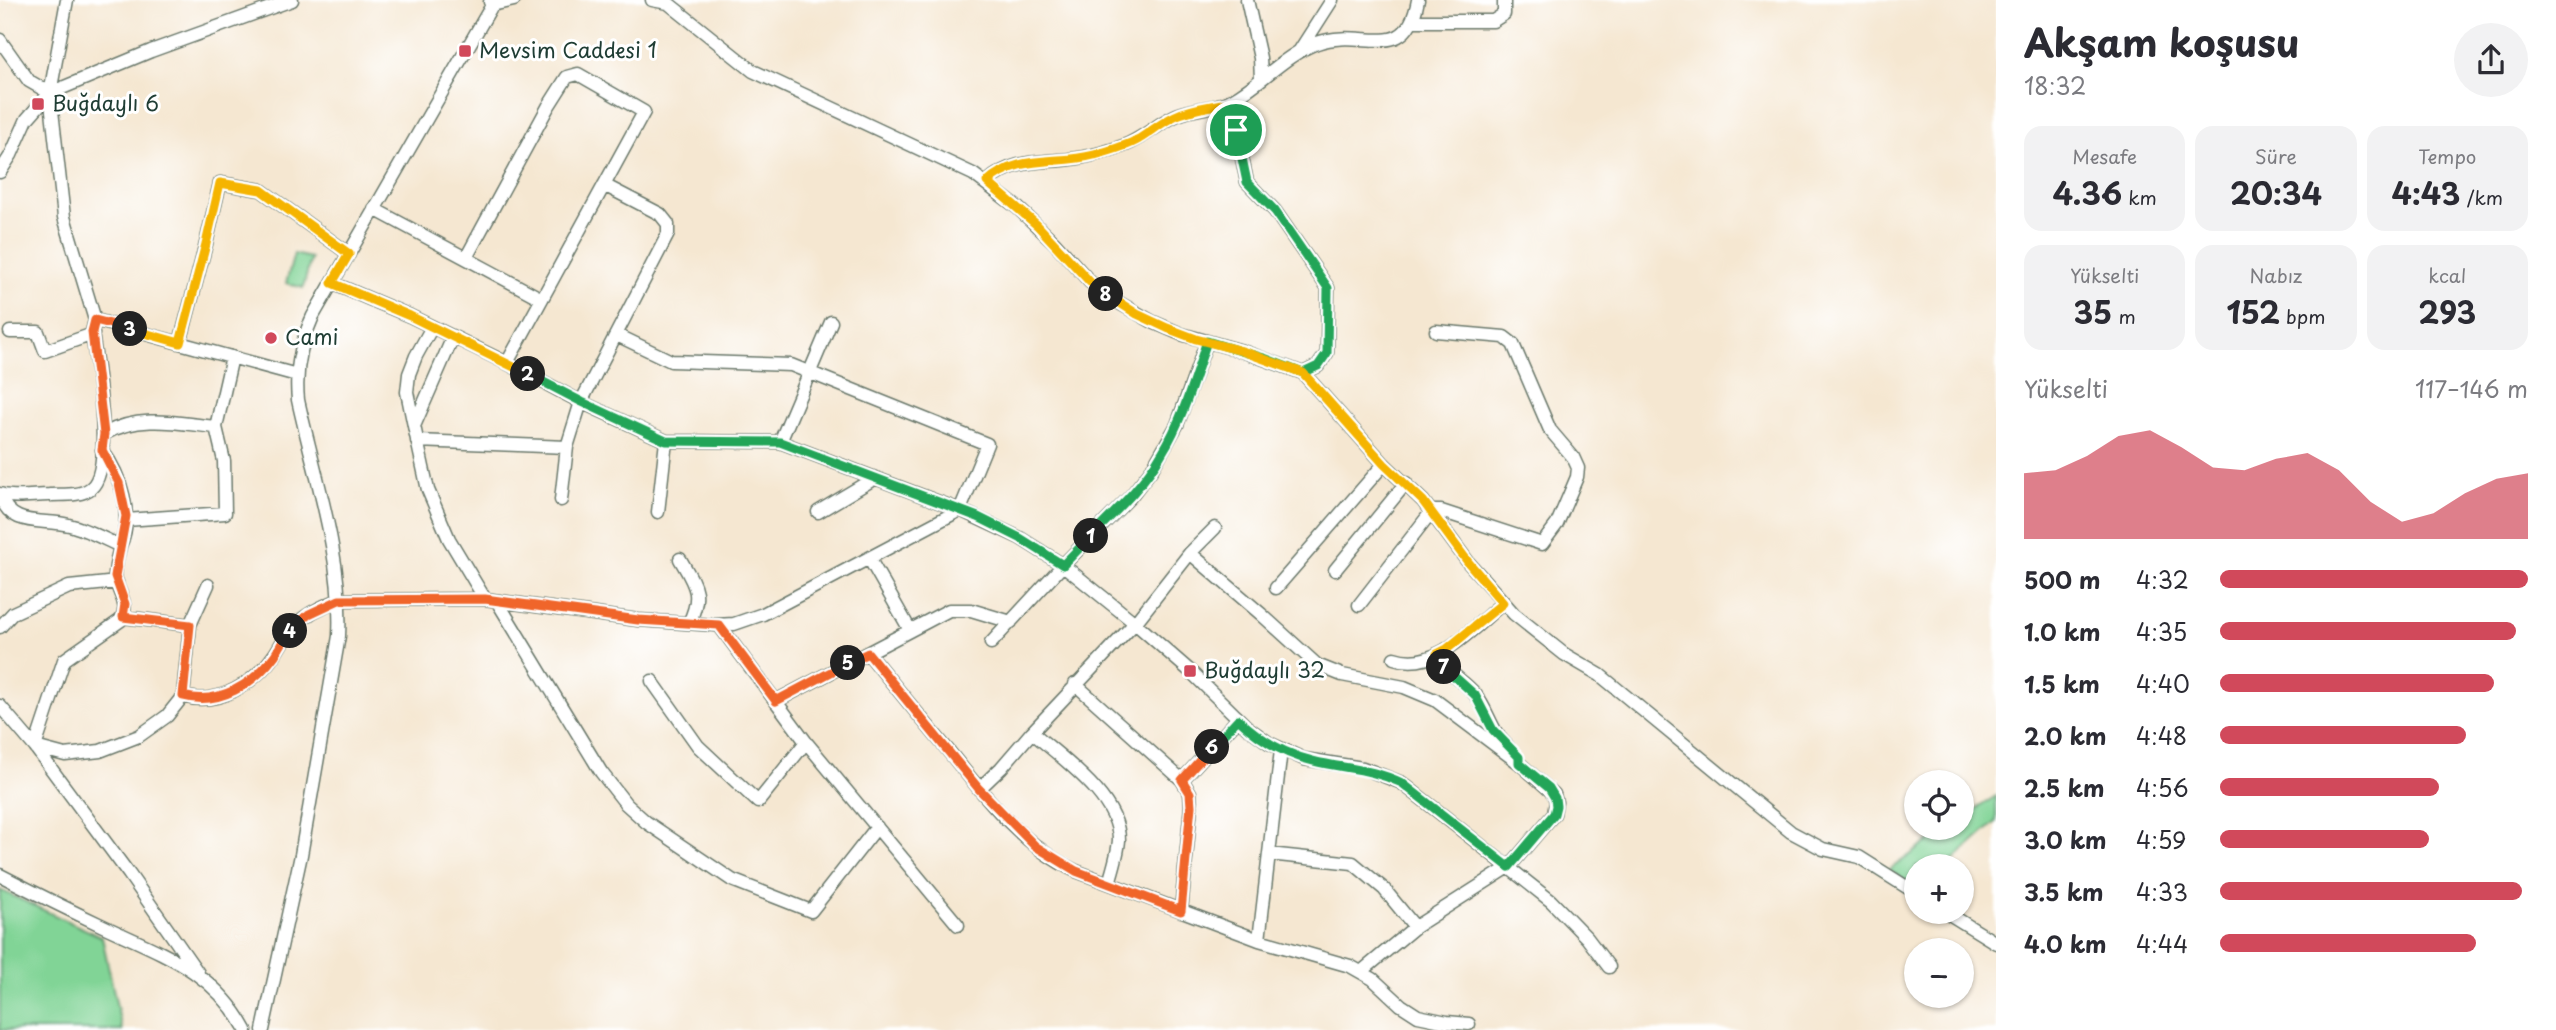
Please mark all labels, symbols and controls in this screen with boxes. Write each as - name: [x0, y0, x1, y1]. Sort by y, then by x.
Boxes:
- text: Akşam koşusu: [2024, 13, 2299, 70]
- button: share: [2454, 23, 2528, 97]
- place label: Mevsim Caddesi 1: [479, 33, 657, 65]
- marker: Mevsim Caddesi 1: [457, 43, 473, 59]
- text: 18:32: [2024, 68, 2086, 103]
- place label: Buğdaylı 6: [52, 86, 159, 118]
- marker: Buğdaylı 6: [30, 96, 46, 112]
- pin: [1206, 100, 1266, 160]
- icon: arrive: [1217, 111, 1255, 149]
- text: Mesafe: [2072, 142, 2137, 170]
- text: Süre: [2255, 142, 2297, 170]
- text: Tempo: [2418, 142, 2476, 170]
- text: 4.36: [2052, 170, 2122, 215]
- text: 20:34: [2230, 170, 2322, 215]
- text: 4:43: [2392, 170, 2460, 215]
- text: km: [2122, 183, 2157, 211]
- text: /km: [2460, 183, 2503, 211]
- text: Yükselti: [2070, 261, 2139, 289]
- text: Nabız: [2249, 261, 2302, 289]
- text: kcal: [2428, 261, 2466, 289]
- pin: 8: [1088, 276, 1124, 312]
- text: 8: [1100, 279, 1111, 307]
- text: 35: [2074, 289, 2112, 334]
- text: 152: [2226, 289, 2280, 334]
- text: 293: [2418, 289, 2476, 334]
- text: m: [2112, 302, 2136, 330]
- text: bpm: [2280, 302, 2326, 330]
- pin: 3: [113, 312, 148, 346]
- text: 3: [123, 314, 136, 342]
- place label: Cami: [285, 320, 338, 352]
- marker: Cami: [263, 330, 279, 346]
- pin: 2: [510, 356, 546, 392]
- text: 2: [521, 359, 534, 387]
- text: Yükselti: [2024, 371, 2108, 406]
- text: 117–146 m: [2415, 371, 2528, 406]
- pin: 1: [1074, 518, 1108, 554]
- text: 1: [1086, 521, 1095, 549]
- text: 500 m: [2024, 562, 2101, 597]
- text: 4:32: [2136, 562, 2189, 597]
- pin: 4: [272, 614, 308, 648]
- text: 1.0 km: [2024, 614, 2101, 649]
- text: 4:35: [2136, 614, 2187, 649]
- text: 4: [283, 616, 296, 644]
- pin: 5: [830, 646, 866, 680]
- text: 5: [841, 648, 854, 676]
- pin: 7: [1426, 650, 1462, 684]
- text: 7: [1438, 652, 1449, 680]
- place label: Buğdaylı 32: [1204, 653, 1325, 685]
- marker: Buğdaylı 32: [1182, 663, 1198, 679]
- text: 1.5 km: [2024, 666, 2100, 701]
- text: 4:40: [2136, 666, 2190, 701]
- text: 2.0 km: [2024, 718, 2106, 753]
- text: 4:48: [2136, 718, 2187, 753]
- pin: 6: [1194, 730, 1230, 764]
- text: 6: [1205, 732, 1218, 760]
- map controls: [1904, 770, 1974, 1008]
- button: locate: [1904, 770, 1974, 840]
- text: 2.5 km: [2024, 770, 2104, 805]
- text: 4:56: [2136, 770, 2189, 805]
- text: 3.0 km: [2024, 822, 2106, 857]
- text: 4:59: [2136, 822, 2186, 857]
- button: +: [1904, 854, 1974, 924]
- text: 3.5 km: [2024, 874, 2104, 909]
- text: 4:33: [2136, 874, 2188, 909]
- text: 4.0 km: [2024, 926, 2107, 961]
- text: 4:44: [2136, 926, 2188, 961]
- button: −: [1904, 938, 1974, 1008]

